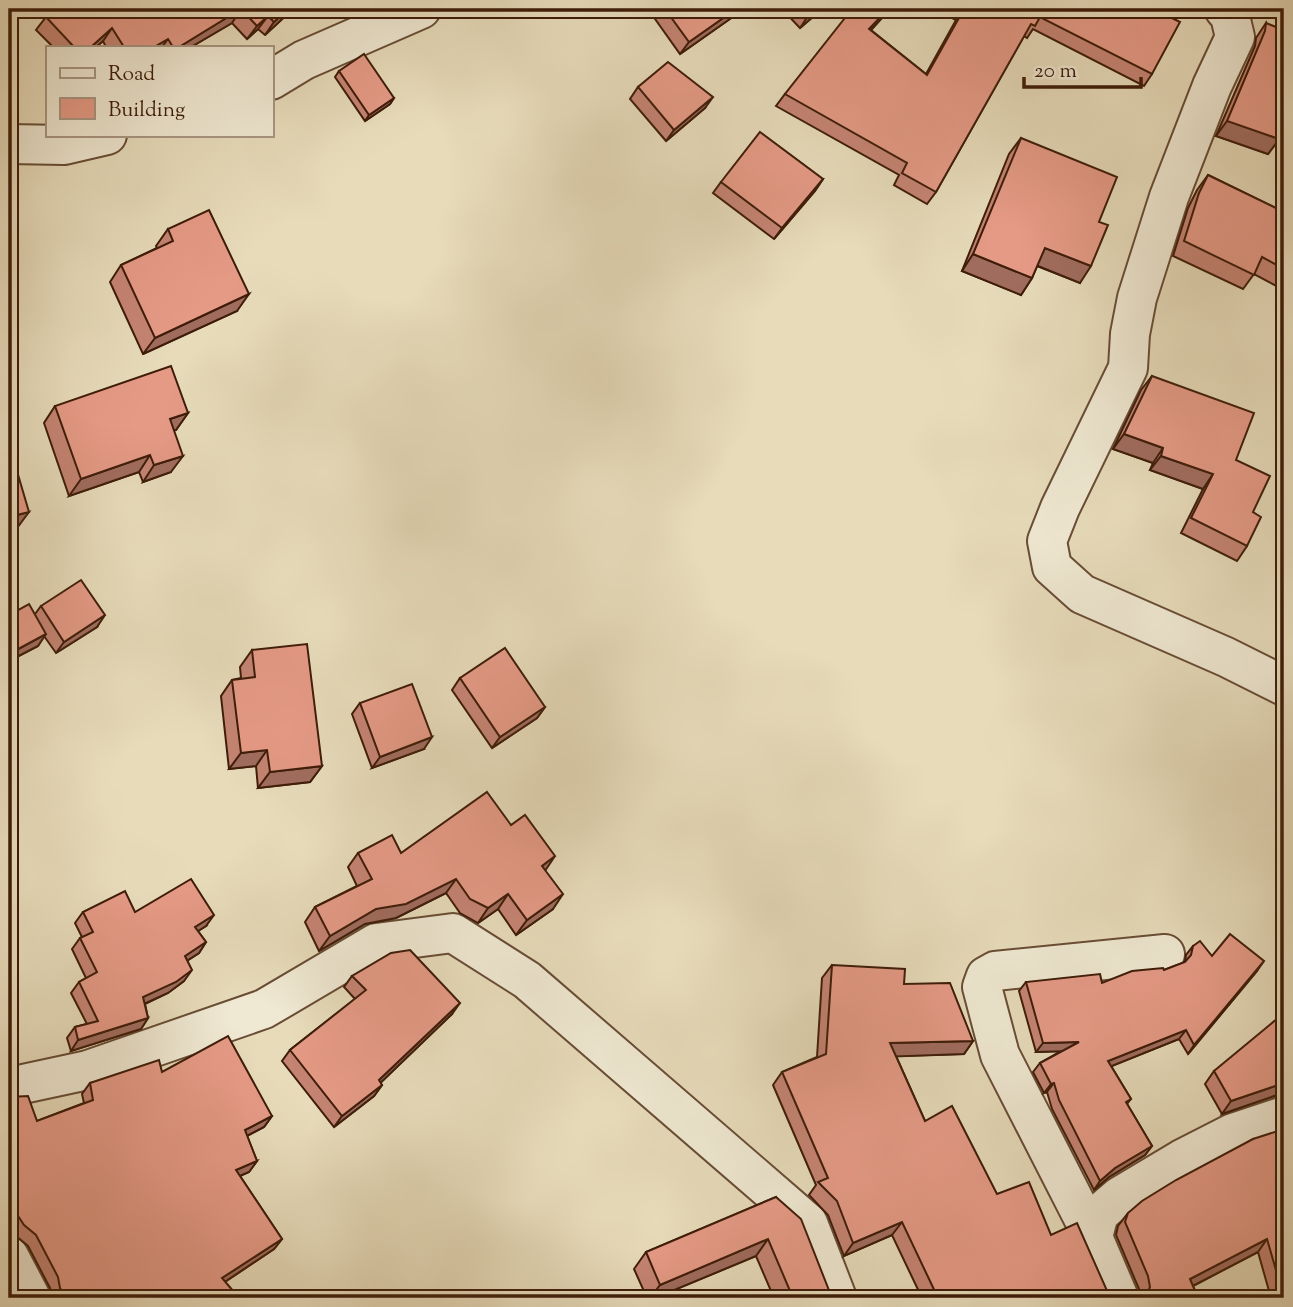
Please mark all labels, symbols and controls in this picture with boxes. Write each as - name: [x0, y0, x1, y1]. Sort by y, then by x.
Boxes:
- legend: [46, 46, 273, 136]
- scale bar: [1024, 46, 1141, 90]
- text: 20 m: [1034, 57, 1077, 87]
- text: Road: [108, 60, 155, 90]
- text: Building: [108, 96, 185, 126]

